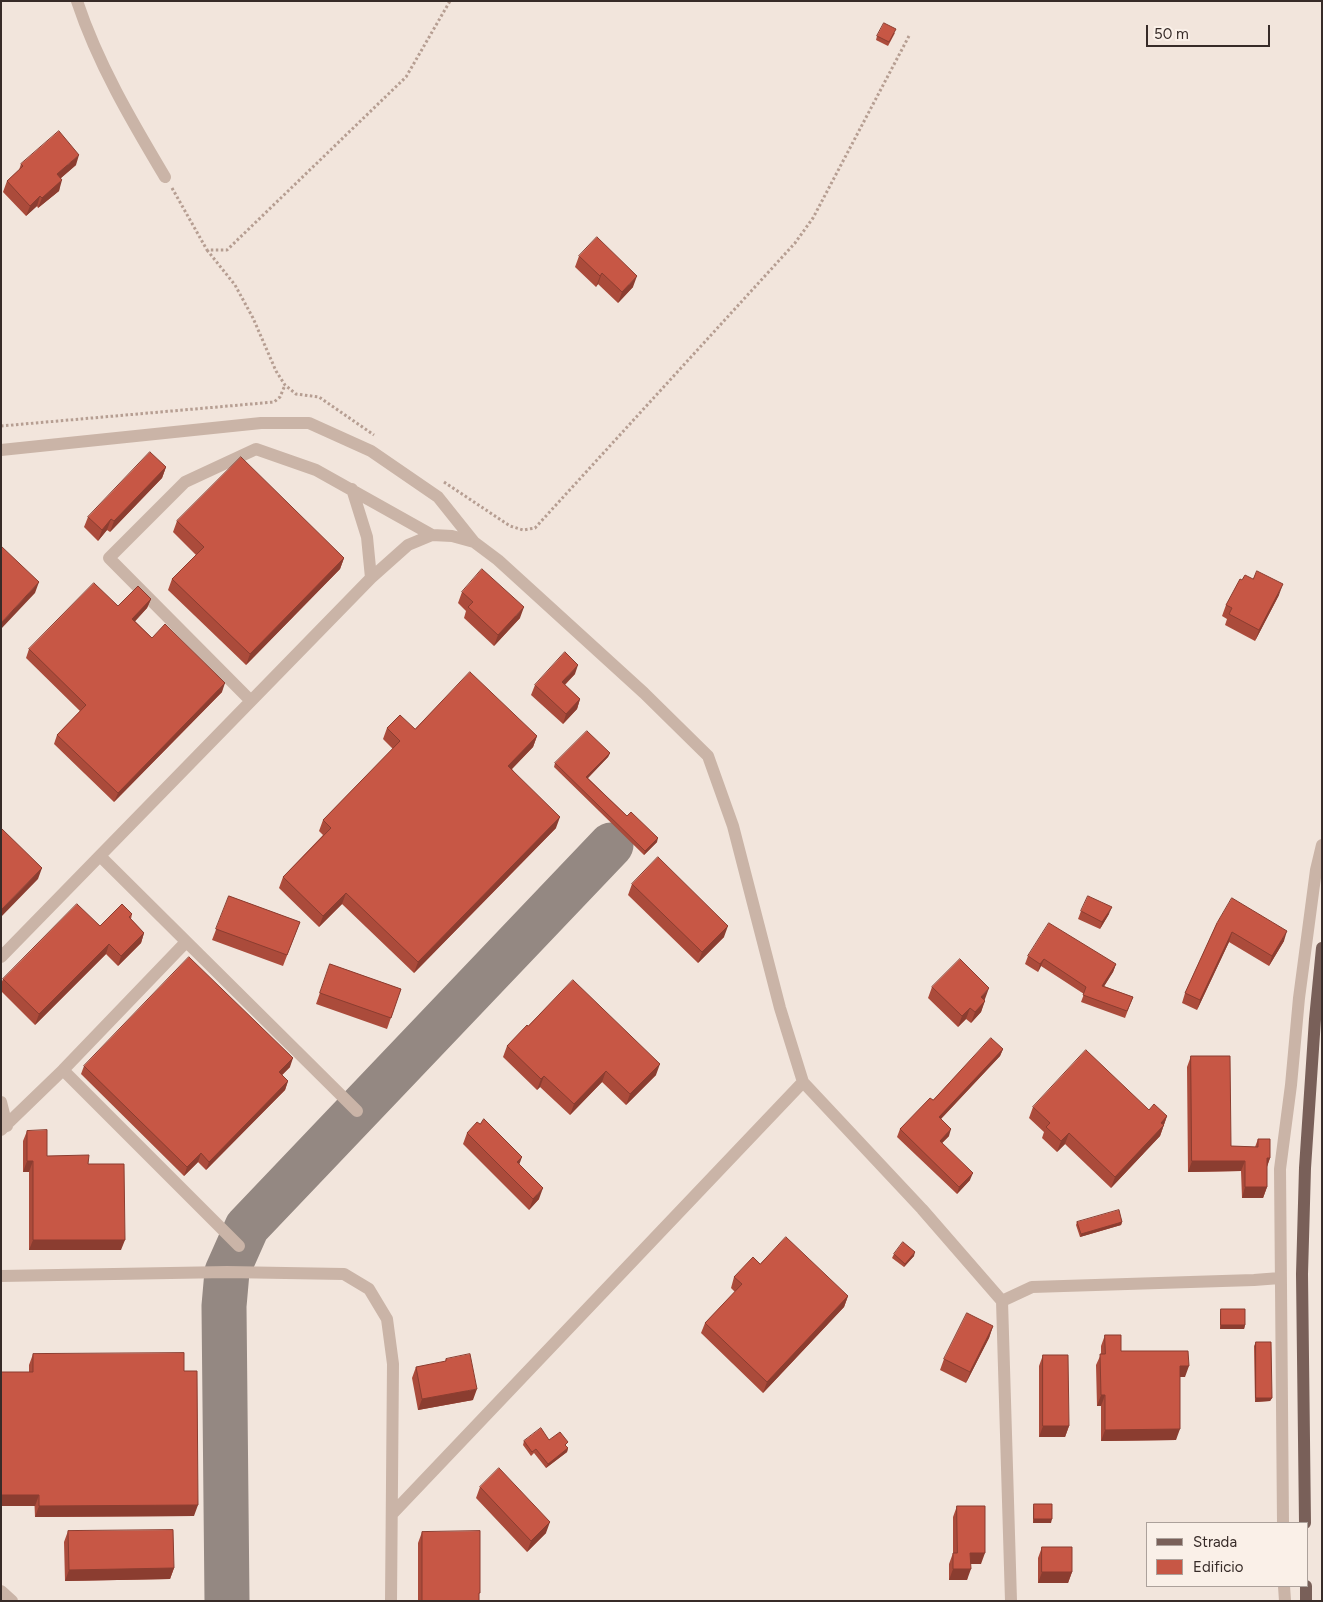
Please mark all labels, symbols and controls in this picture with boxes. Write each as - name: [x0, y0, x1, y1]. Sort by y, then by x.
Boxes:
- scale bar: [1148, 15, 1272, 47]
- text: 50 m: [1154, 25, 1189, 43]
- legend: [1146, 1522, 1308, 1587]
- text: Strada: [1193, 1533, 1237, 1551]
- text: Edificio: [1193, 1558, 1243, 1576]

